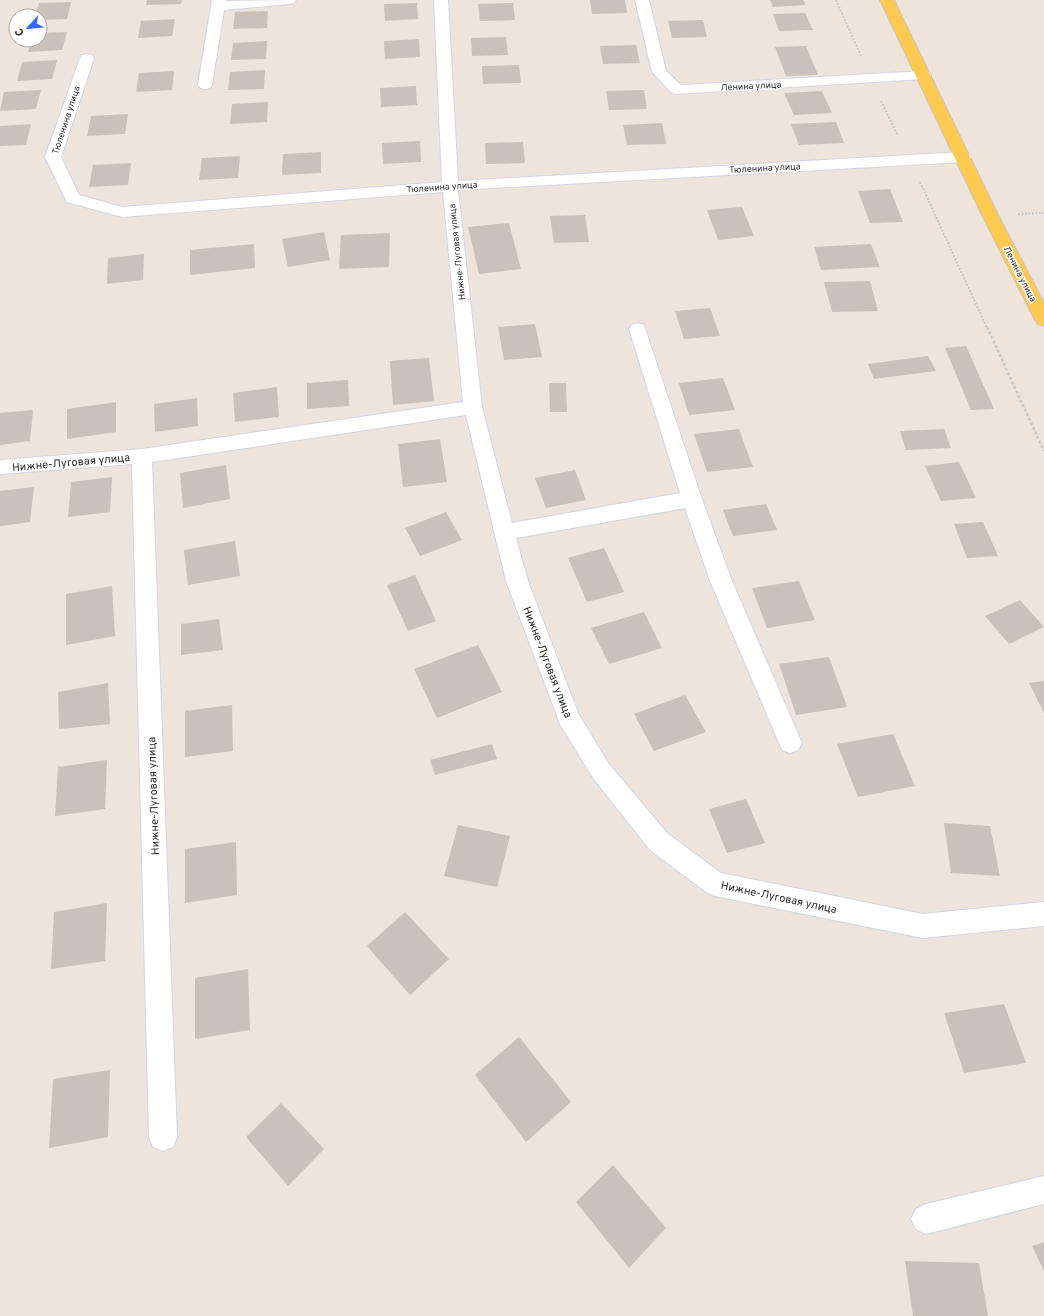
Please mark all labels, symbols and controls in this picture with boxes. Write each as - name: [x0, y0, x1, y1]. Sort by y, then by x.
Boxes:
- north arrow: [8, 8, 48, 48]
- text: С: [12, 26, 28, 38]
- street label: Ленина улица: [720, 79, 782, 94]
- street label: Тюленина улица: [50, 84, 83, 156]
- street label: Тюленина улица: [729, 161, 801, 176]
- street label: Тюленина улица: [406, 180, 478, 195]
- street label: Нижне-Луговая улица: [447, 203, 468, 301]
- street label: Ленина улица: [1001, 245, 1038, 304]
- street label: Нижне-Луговая улица: [12, 451, 131, 475]
- street label: Нижне-Луговая улица: [519, 605, 575, 720]
- street label: Нижне-Луговая улица: [145, 736, 163, 855]
- street label: Нижне-Луговая улица: [719, 879, 838, 917]

